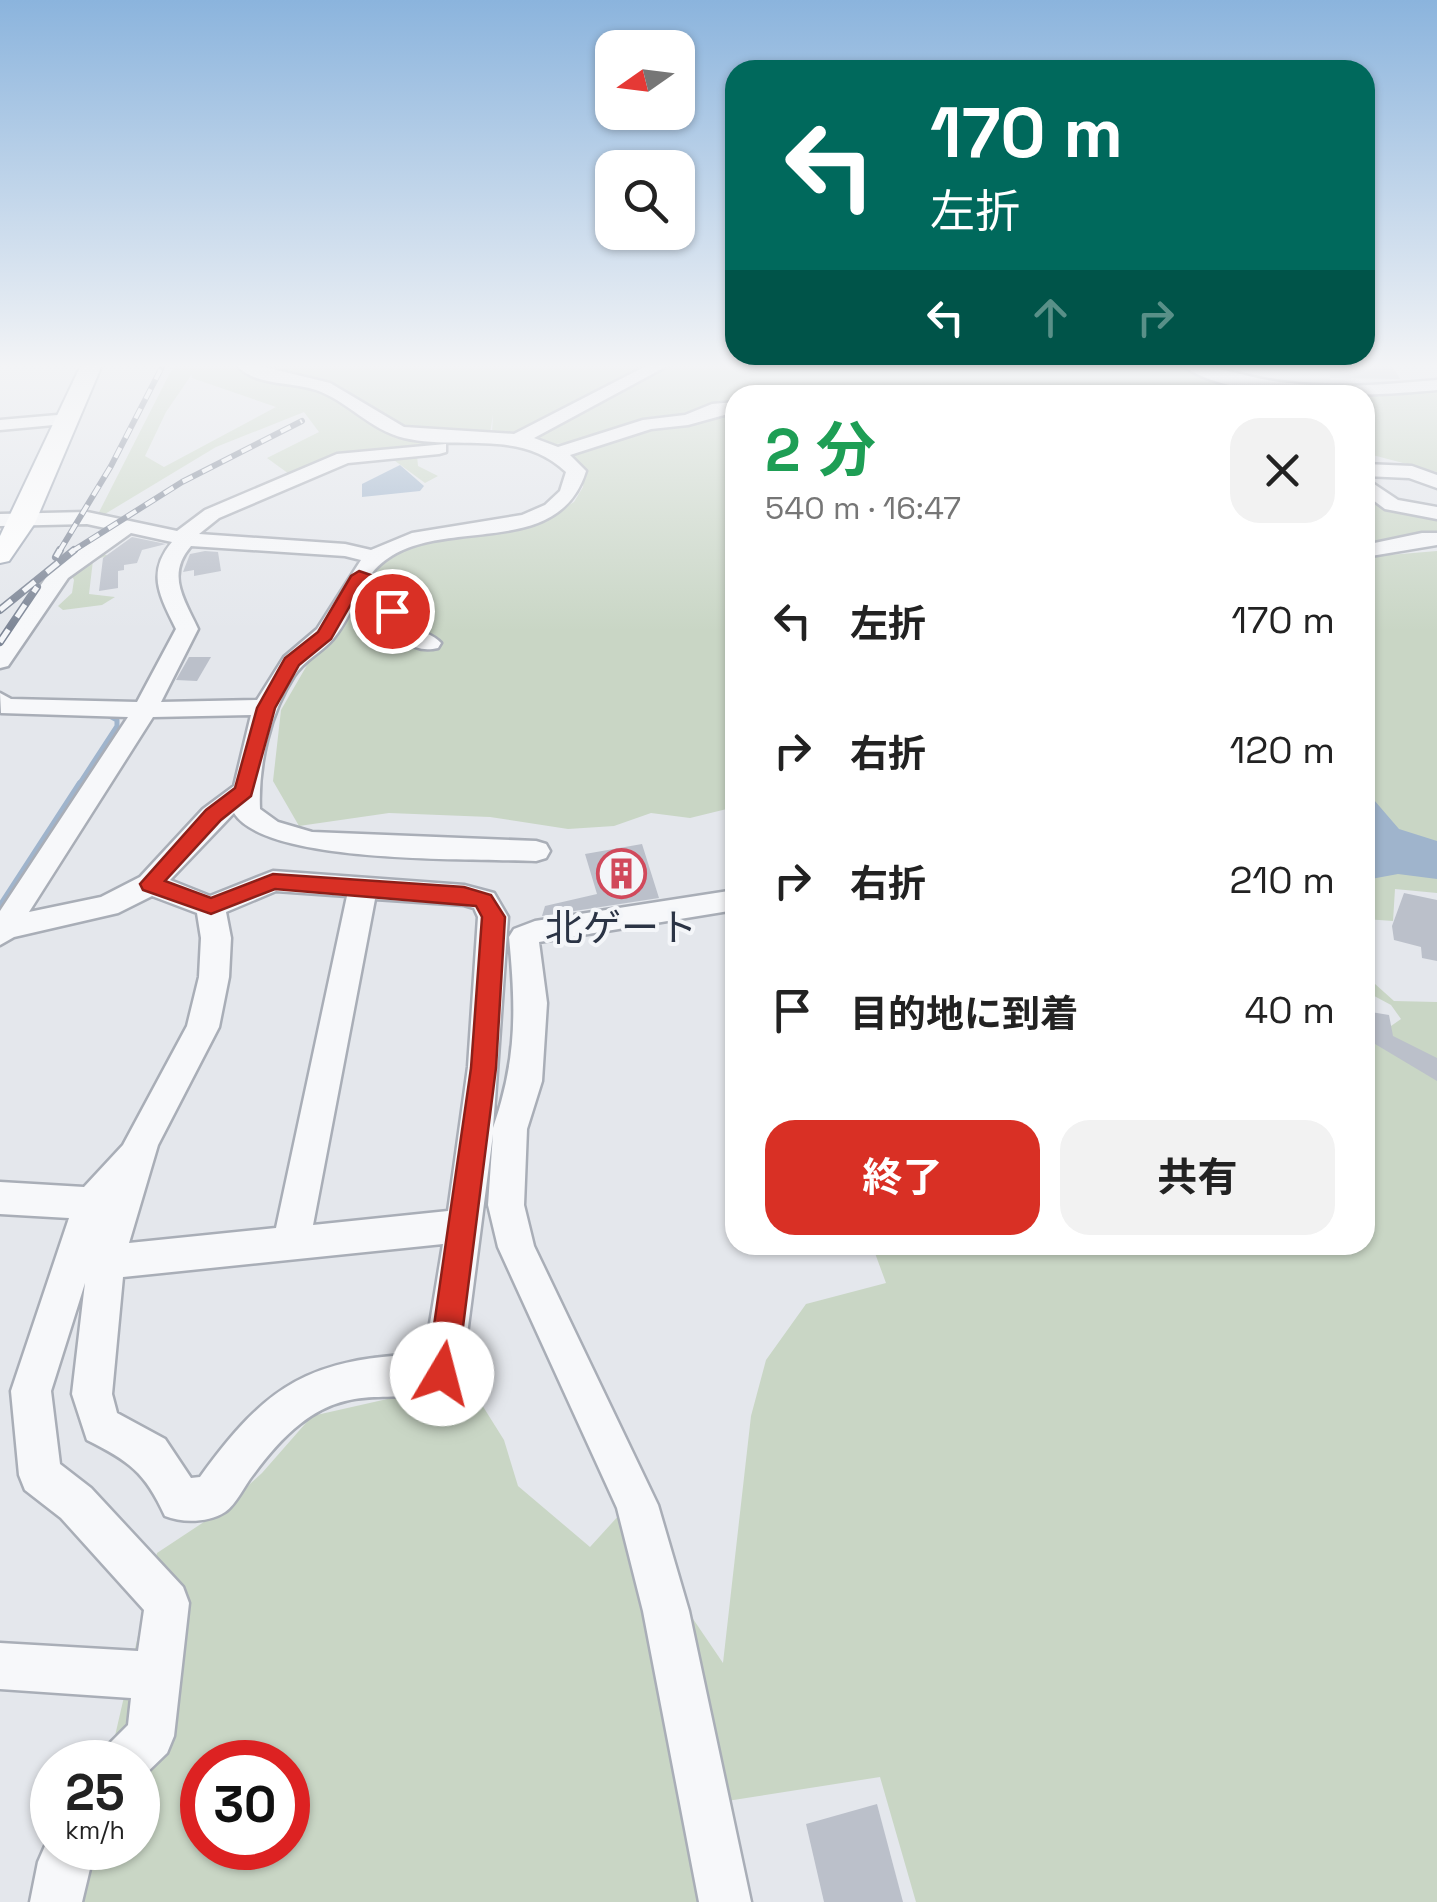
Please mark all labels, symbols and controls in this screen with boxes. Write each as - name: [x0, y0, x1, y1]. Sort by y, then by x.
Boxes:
- north arrow: [595, 30, 695, 130]
- map controls: [595, 30, 695, 250]
- text: 170 m: [930, 88, 1123, 177]
- icon: left: [765, 100, 895, 230]
- button: search: [595, 150, 695, 250]
- text: 左折: [930, 183, 1020, 240]
- icon: left: [918, 290, 973, 345]
- icon: ahead: [1023, 290, 1078, 345]
- icon: right: [1128, 290, 1183, 345]
- text: 2 分: [765, 412, 876, 489]
- button: close: [1230, 418, 1335, 523]
- text: 540 m · 16:47: [765, 488, 961, 528]
- pin: [350, 569, 435, 654]
- icon: arrive: [365, 584, 420, 639]
- icon: left: [765, 593, 820, 648]
- text: 170 m: [1231, 596, 1335, 644]
- text: 左折: [850, 600, 926, 648]
- icon: right: [765, 723, 820, 778]
- text: 120 m: [1229, 726, 1335, 774]
- text: 右折: [850, 730, 926, 778]
- building icon: 北ゲート: [595, 848, 647, 900]
- icon: right: [765, 853, 820, 908]
- text: 210 m: [1229, 856, 1335, 904]
- text: 右折: [850, 860, 926, 908]
- place label: 北ゲート: [545, 904, 697, 952]
- icon: arrive: [765, 983, 820, 1038]
- text: 40 m: [1244, 986, 1335, 1034]
- text: 目的地に到着: [850, 990, 1078, 1038]
- button: 終了: [765, 1120, 1040, 1235]
- button: 共有: [1060, 1120, 1335, 1235]
- position arrow: [390, 1322, 494, 1426]
- speed limit sign: 30: [180, 1740, 310, 1870]
- text: 25: [65, 1761, 125, 1825]
- text: km/h: [65, 1814, 125, 1846]

